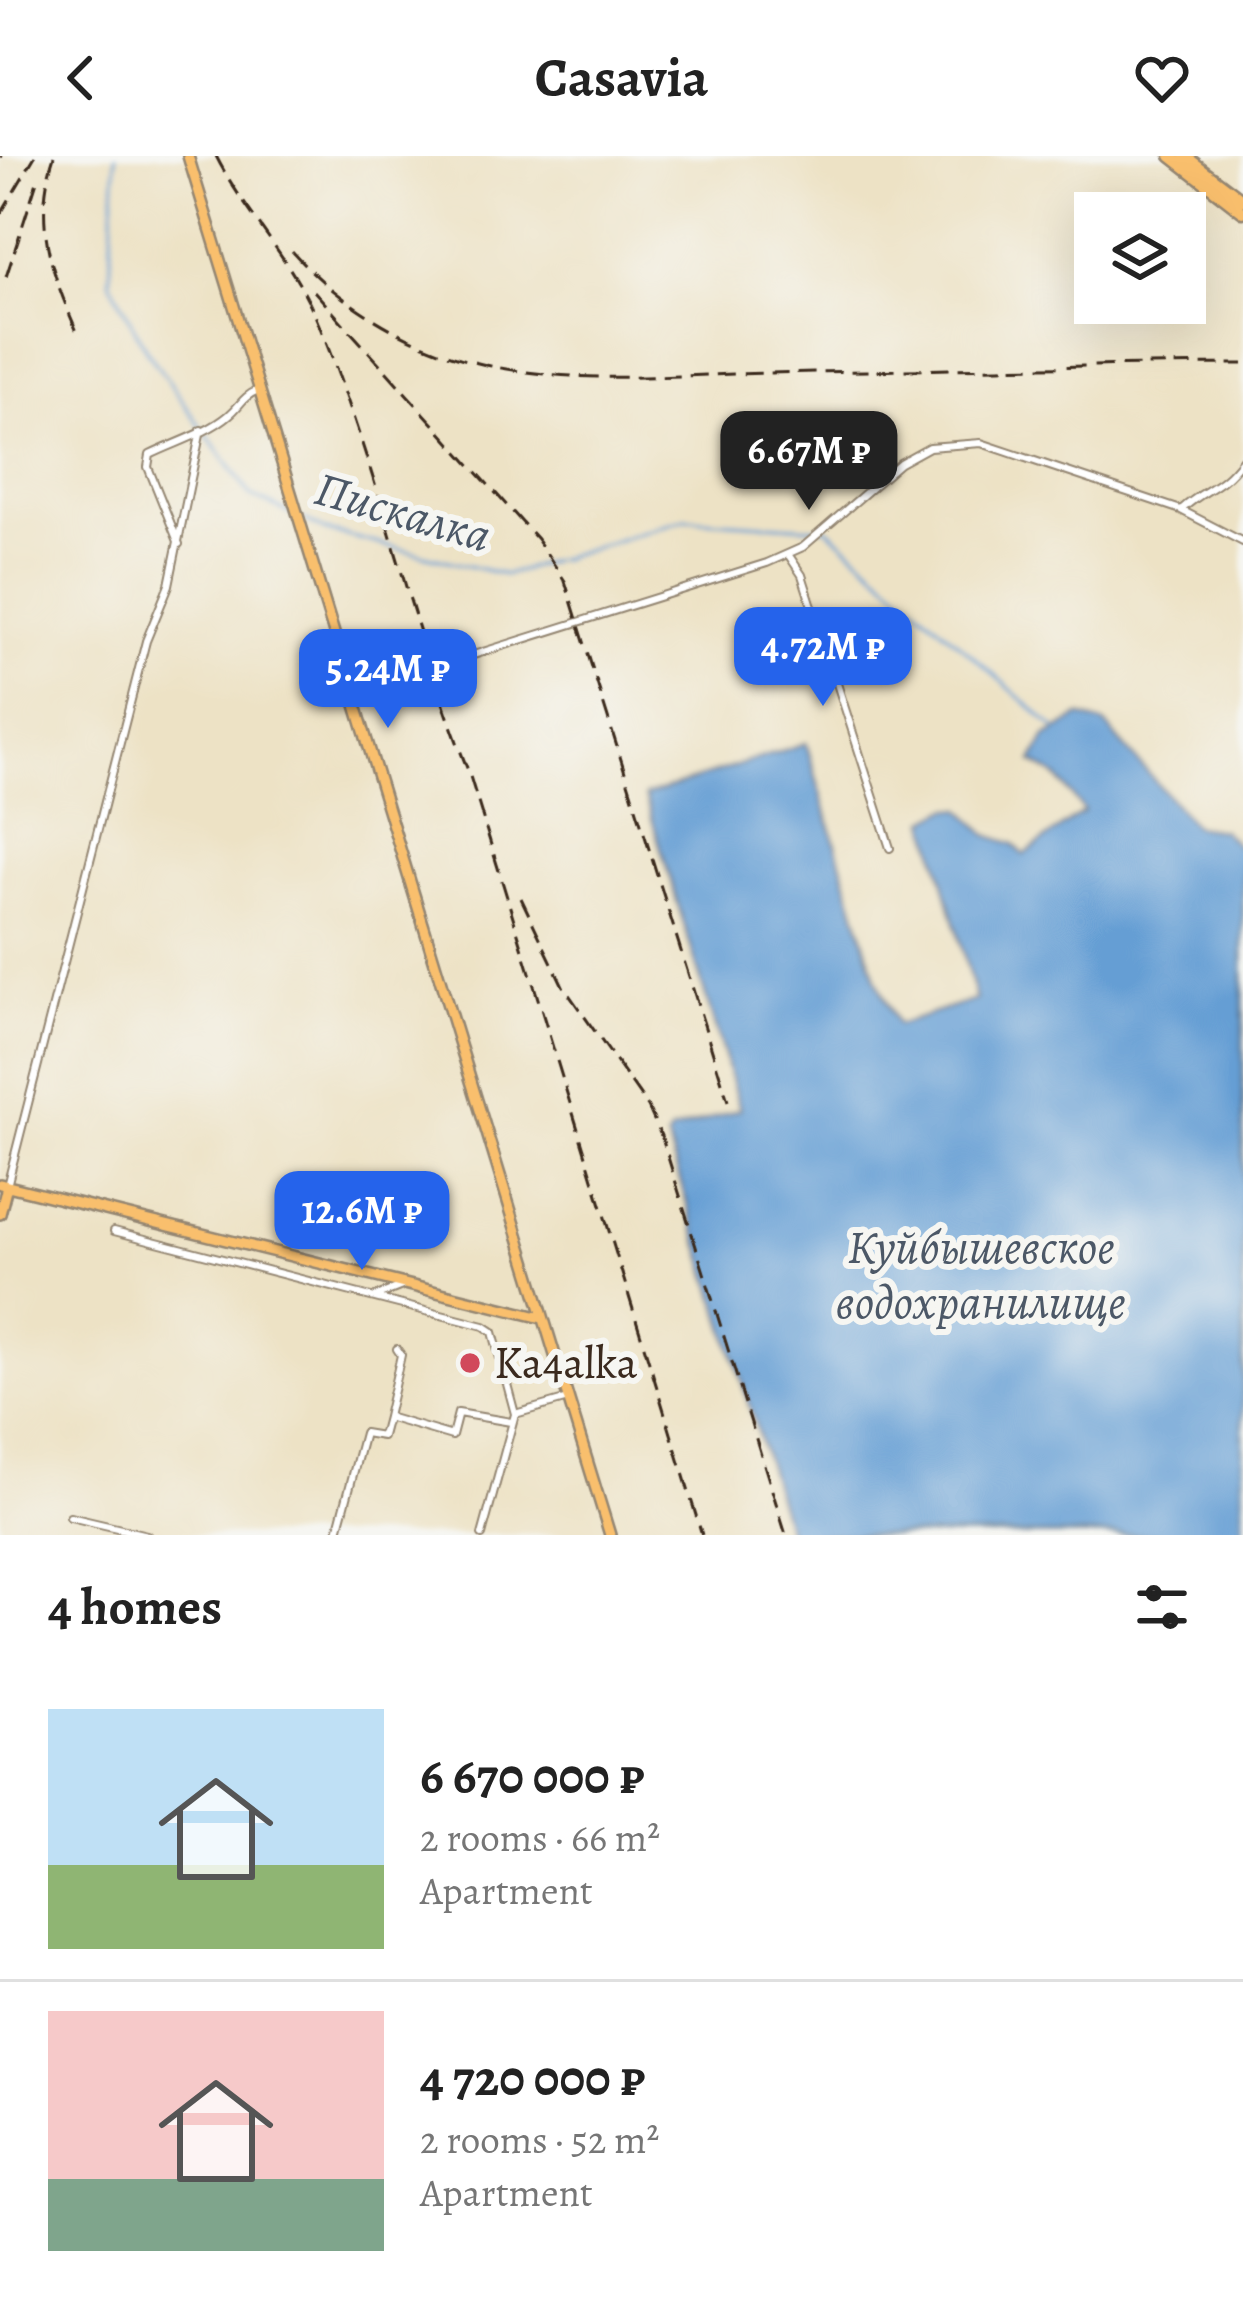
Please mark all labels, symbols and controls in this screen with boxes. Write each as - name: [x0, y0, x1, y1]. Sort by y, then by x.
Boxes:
- text: Casavia: [535, 41, 708, 115]
- icon: back: [48, 45, 114, 111]
- icon: heart: [1129, 45, 1195, 111]
- map controls: [1074, 192, 1206, 324]
- button: layers: [1074, 192, 1206, 324]
- pin: 6.67M ₽: [698, 411, 920, 513]
- text: 6.67M ₽: [747, 423, 871, 476]
- water label: Пискалка: [307, 455, 499, 569]
- pin: 4.72M ₽: [712, 607, 934, 709]
- text: 4.72M ₽: [761, 619, 885, 672]
- pin: 5.24M ₽: [277, 629, 499, 731]
- text: 5.24M ₽: [326, 641, 450, 694]
- pin: 12.6M ₽: [251, 1171, 473, 1273]
- text: 12.6M ₽: [301, 1183, 423, 1236]
- water label: Куйбышевское водохранилище: [836, 1214, 1126, 1335]
- place label: Ka4alka: [494, 1332, 638, 1394]
- marker: Ka4alka: [457, 1350, 483, 1376]
- text: 4 homes: [48, 1572, 222, 1642]
- icon: filters: [1129, 1574, 1195, 1640]
- text: 6 670 000 ₽: [420, 1741, 645, 1811]
- icon: home: [144, 1757, 288, 1901]
- text: 2 rooms · 66 m²: [420, 1811, 660, 1864]
- text: Apartment: [420, 1864, 593, 1917]
- text: 4 720 000 ₽: [420, 2043, 646, 2113]
- icon: home: [144, 2059, 288, 2203]
- text: 2 rooms · 52 m²: [420, 2113, 659, 2166]
- text: Apartment: [420, 2166, 593, 2219]

